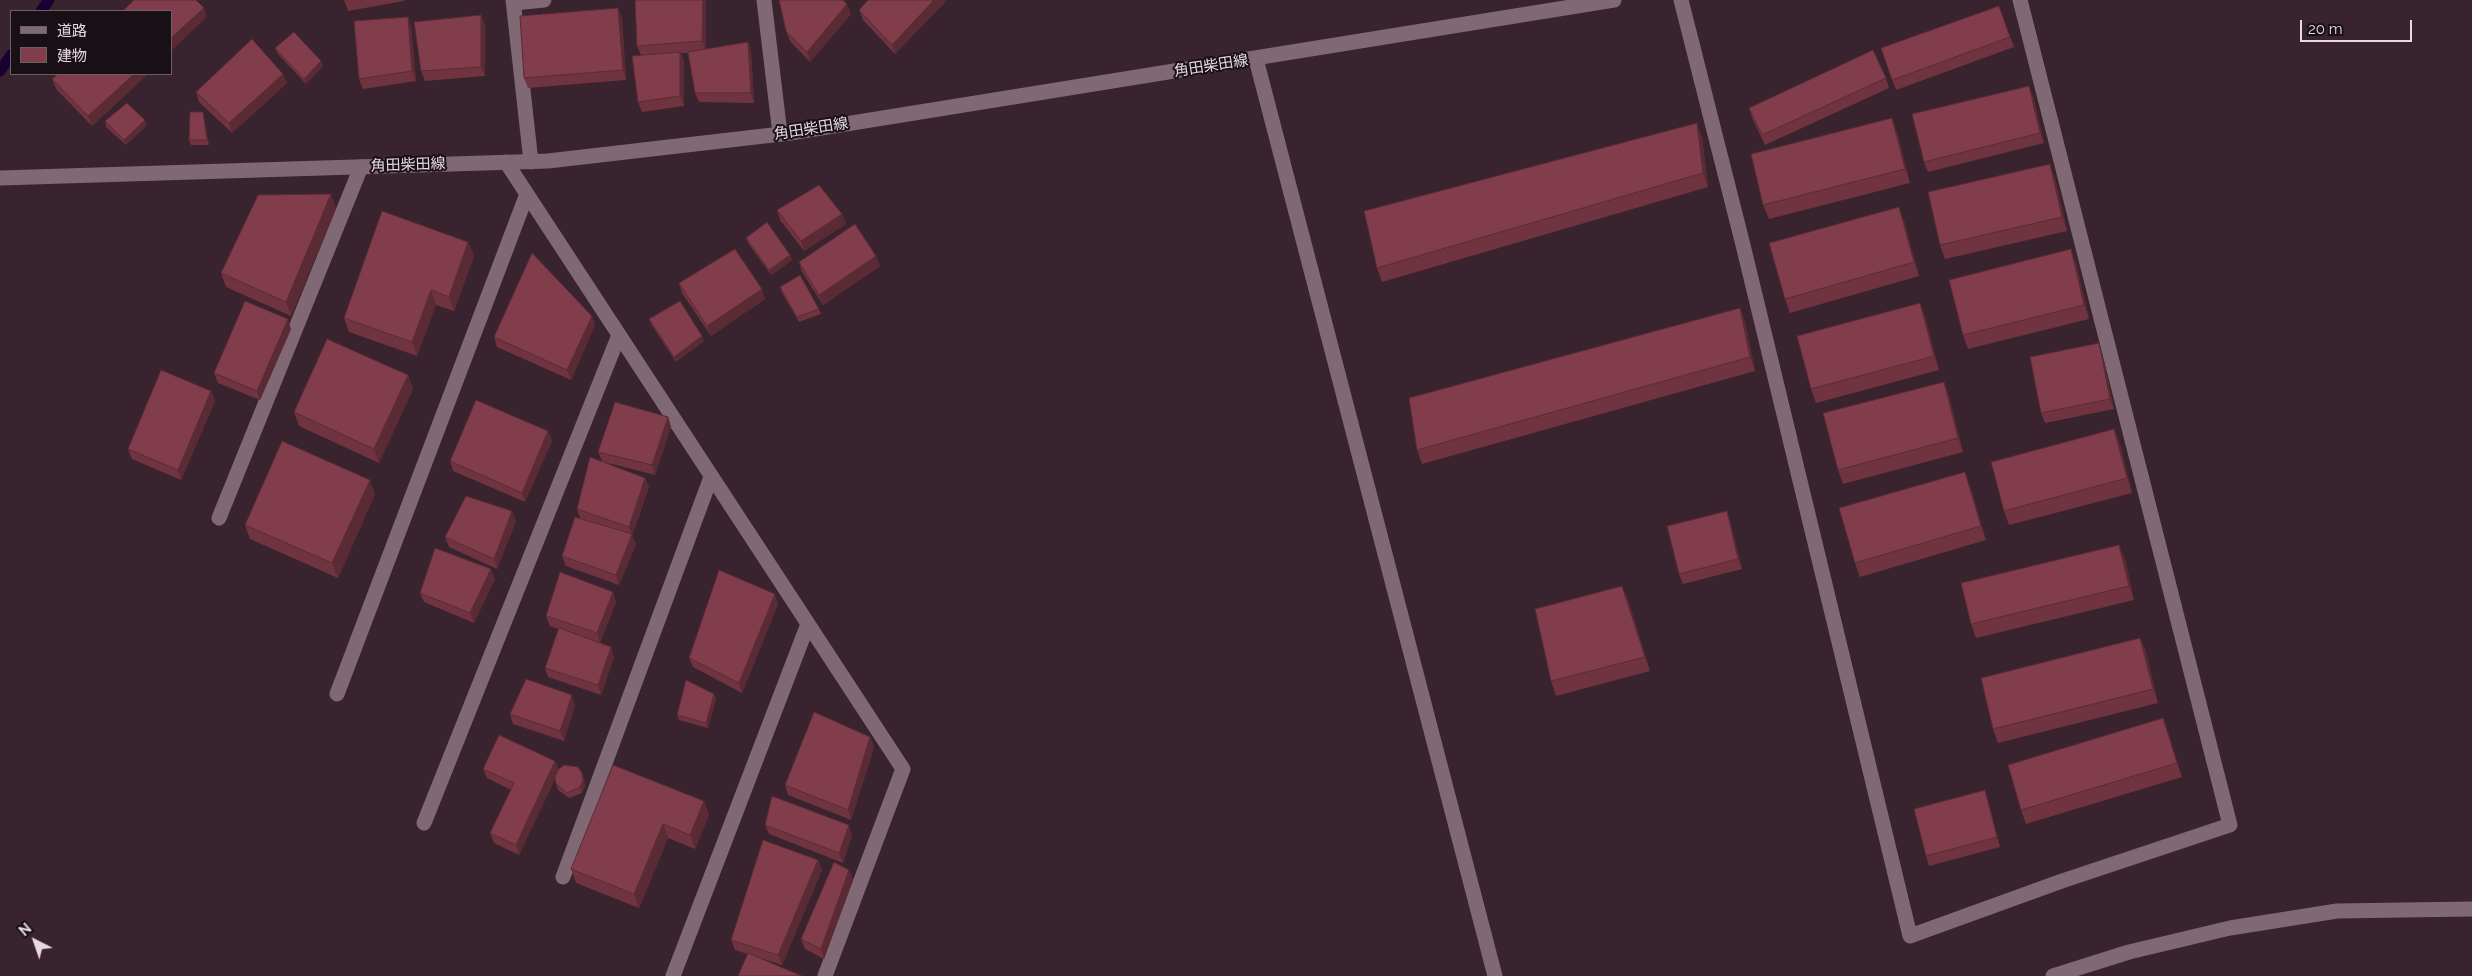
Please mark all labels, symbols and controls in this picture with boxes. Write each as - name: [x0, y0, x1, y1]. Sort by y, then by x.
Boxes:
- legend: [10, 10, 172, 75]
- scale bar: [2302, 10, 2414, 42]
- text: 20 m: [2308, 20, 2343, 38]
- text: 道路: [57, 22, 87, 40]
- text: 建物: [57, 47, 87, 65]
- street label: 角田柴田線: [1173, 51, 1249, 81]
- street label: 角田柴田線: [773, 114, 849, 144]
- street label: 角田柴田線: [370, 155, 446, 175]
- north arrow: [10, 916, 60, 966]
- text: N: [16, 920, 34, 939]

